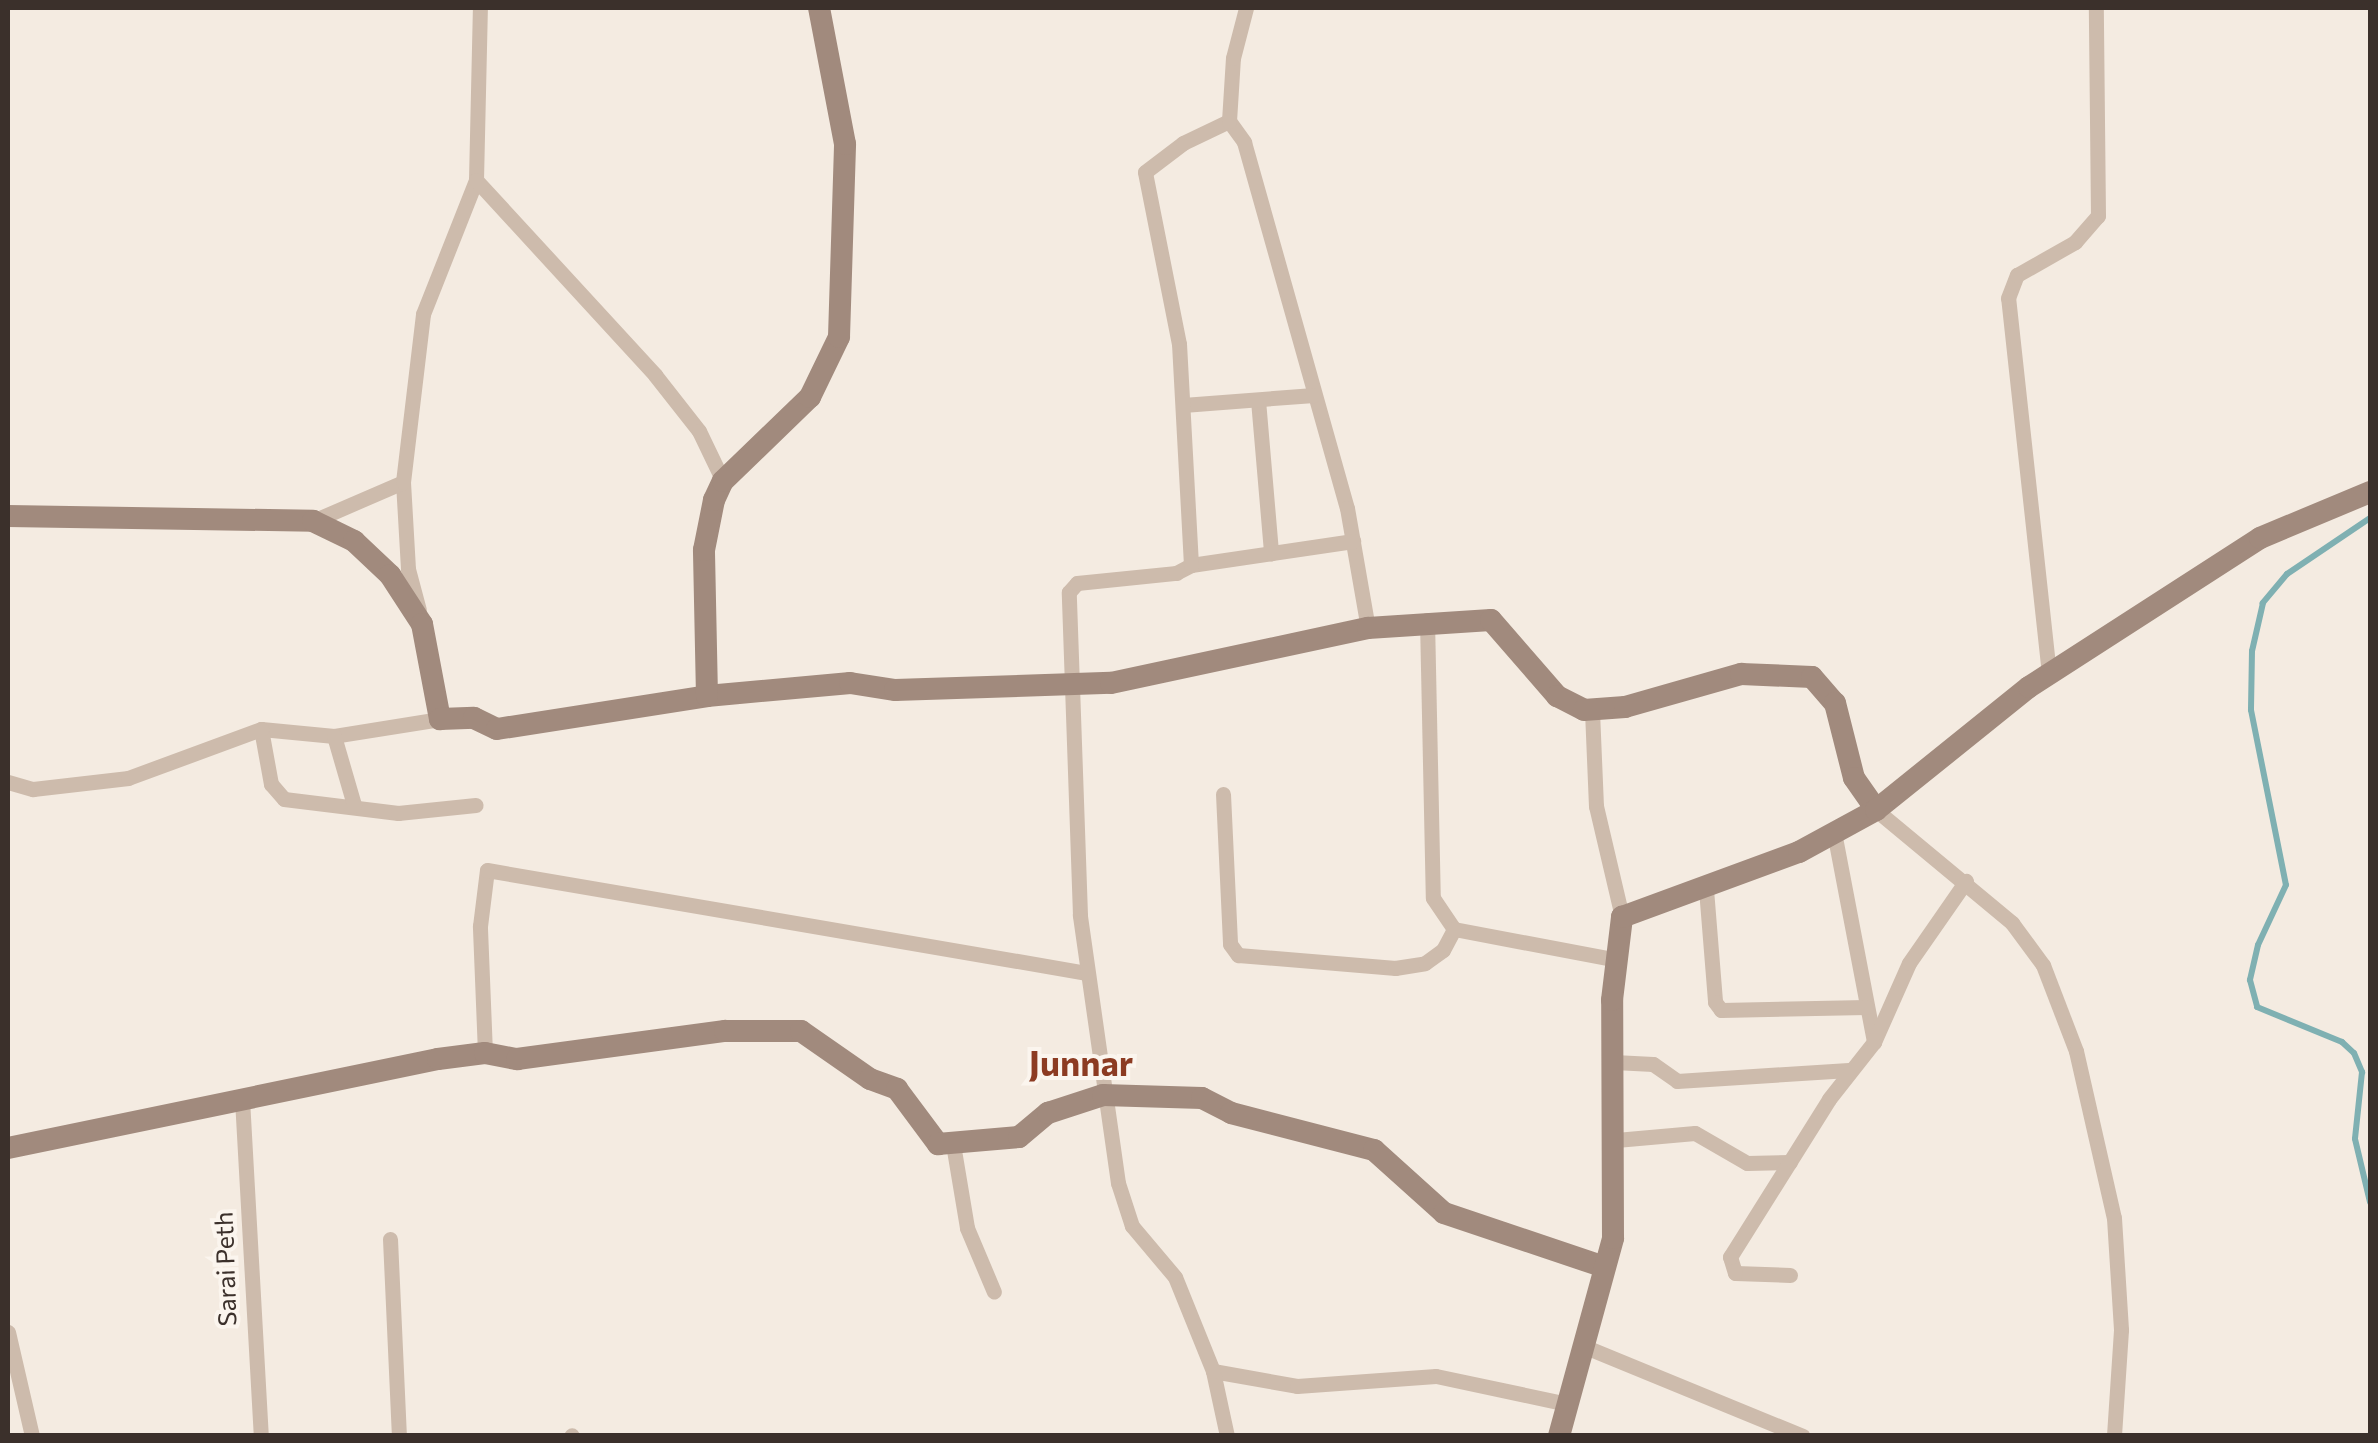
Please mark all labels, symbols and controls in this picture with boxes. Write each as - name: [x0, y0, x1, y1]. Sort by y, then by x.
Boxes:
- district label: Junnar: [1029, 1041, 1133, 1083]
- street label: Sarai Peth: [208, 1211, 242, 1327]

